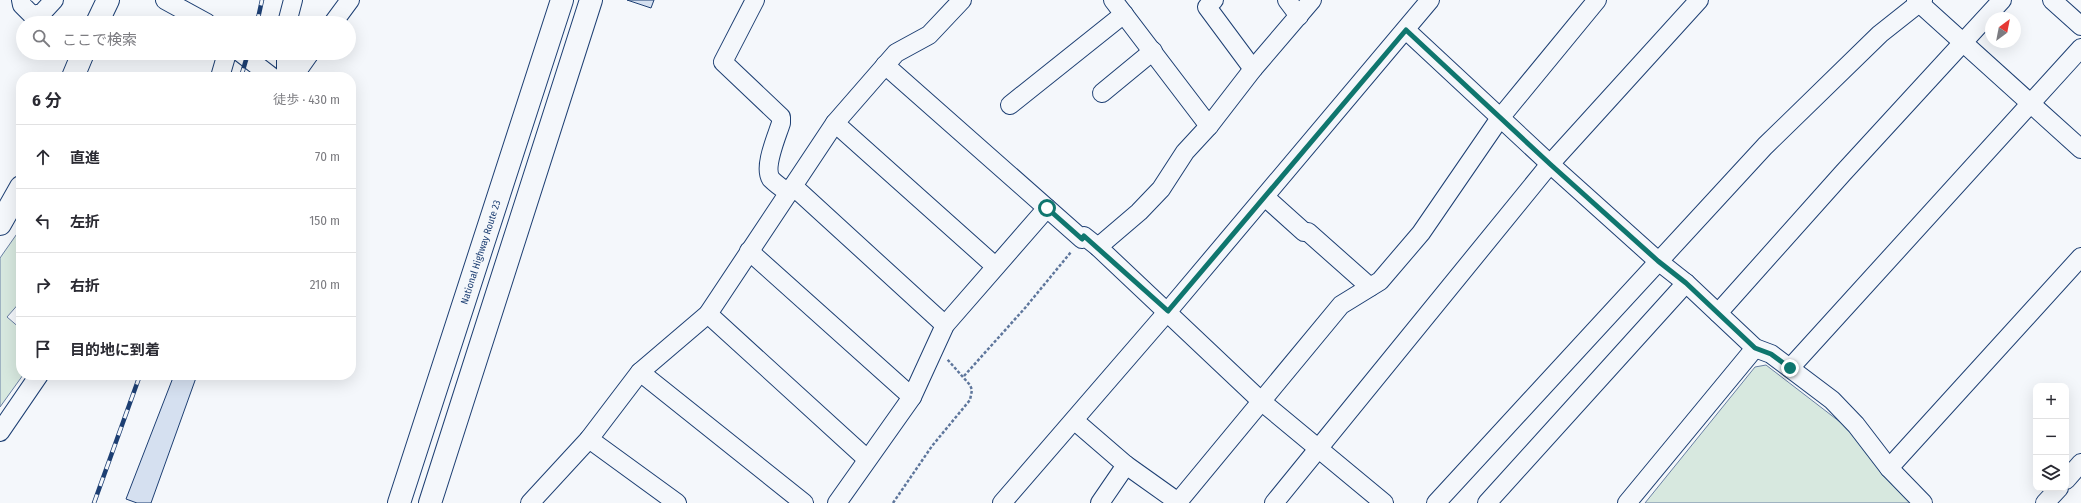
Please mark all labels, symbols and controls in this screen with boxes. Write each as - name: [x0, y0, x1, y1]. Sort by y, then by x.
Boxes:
- north arrow: [1985, 12, 2021, 48]
- search box: [16, 16, 356, 60]
- icon: search: [30, 27, 52, 49]
- text: ここで検索: [62, 31, 137, 49]
- text: 6 分: [32, 90, 61, 111]
- text: 徒歩 · 430 m: [273, 92, 340, 107]
- icon: ahead: [32, 146, 54, 168]
- text: 直進: [70, 149, 100, 167]
- text: 70 m: [315, 149, 340, 164]
- street label: National Highway Route 23: [458, 198, 504, 306]
- route start: [1038, 199, 1056, 217]
- icon: left: [32, 210, 54, 232]
- text: 左折: [70, 213, 100, 231]
- text: 150 m: [309, 213, 340, 228]
- icon: right: [32, 274, 54, 296]
- text: 右折: [70, 277, 100, 295]
- text: 210 m: [310, 277, 340, 292]
- icon: arrive: [32, 338, 54, 360]
- text: 目的地に到着: [70, 341, 160, 359]
- route end: [1781, 359, 1799, 377]
- map controls: [2033, 383, 2069, 491]
- button: +: [2033, 383, 2069, 419]
- button: −: [2033, 419, 2069, 455]
- button: layers: [2033, 455, 2069, 491]

